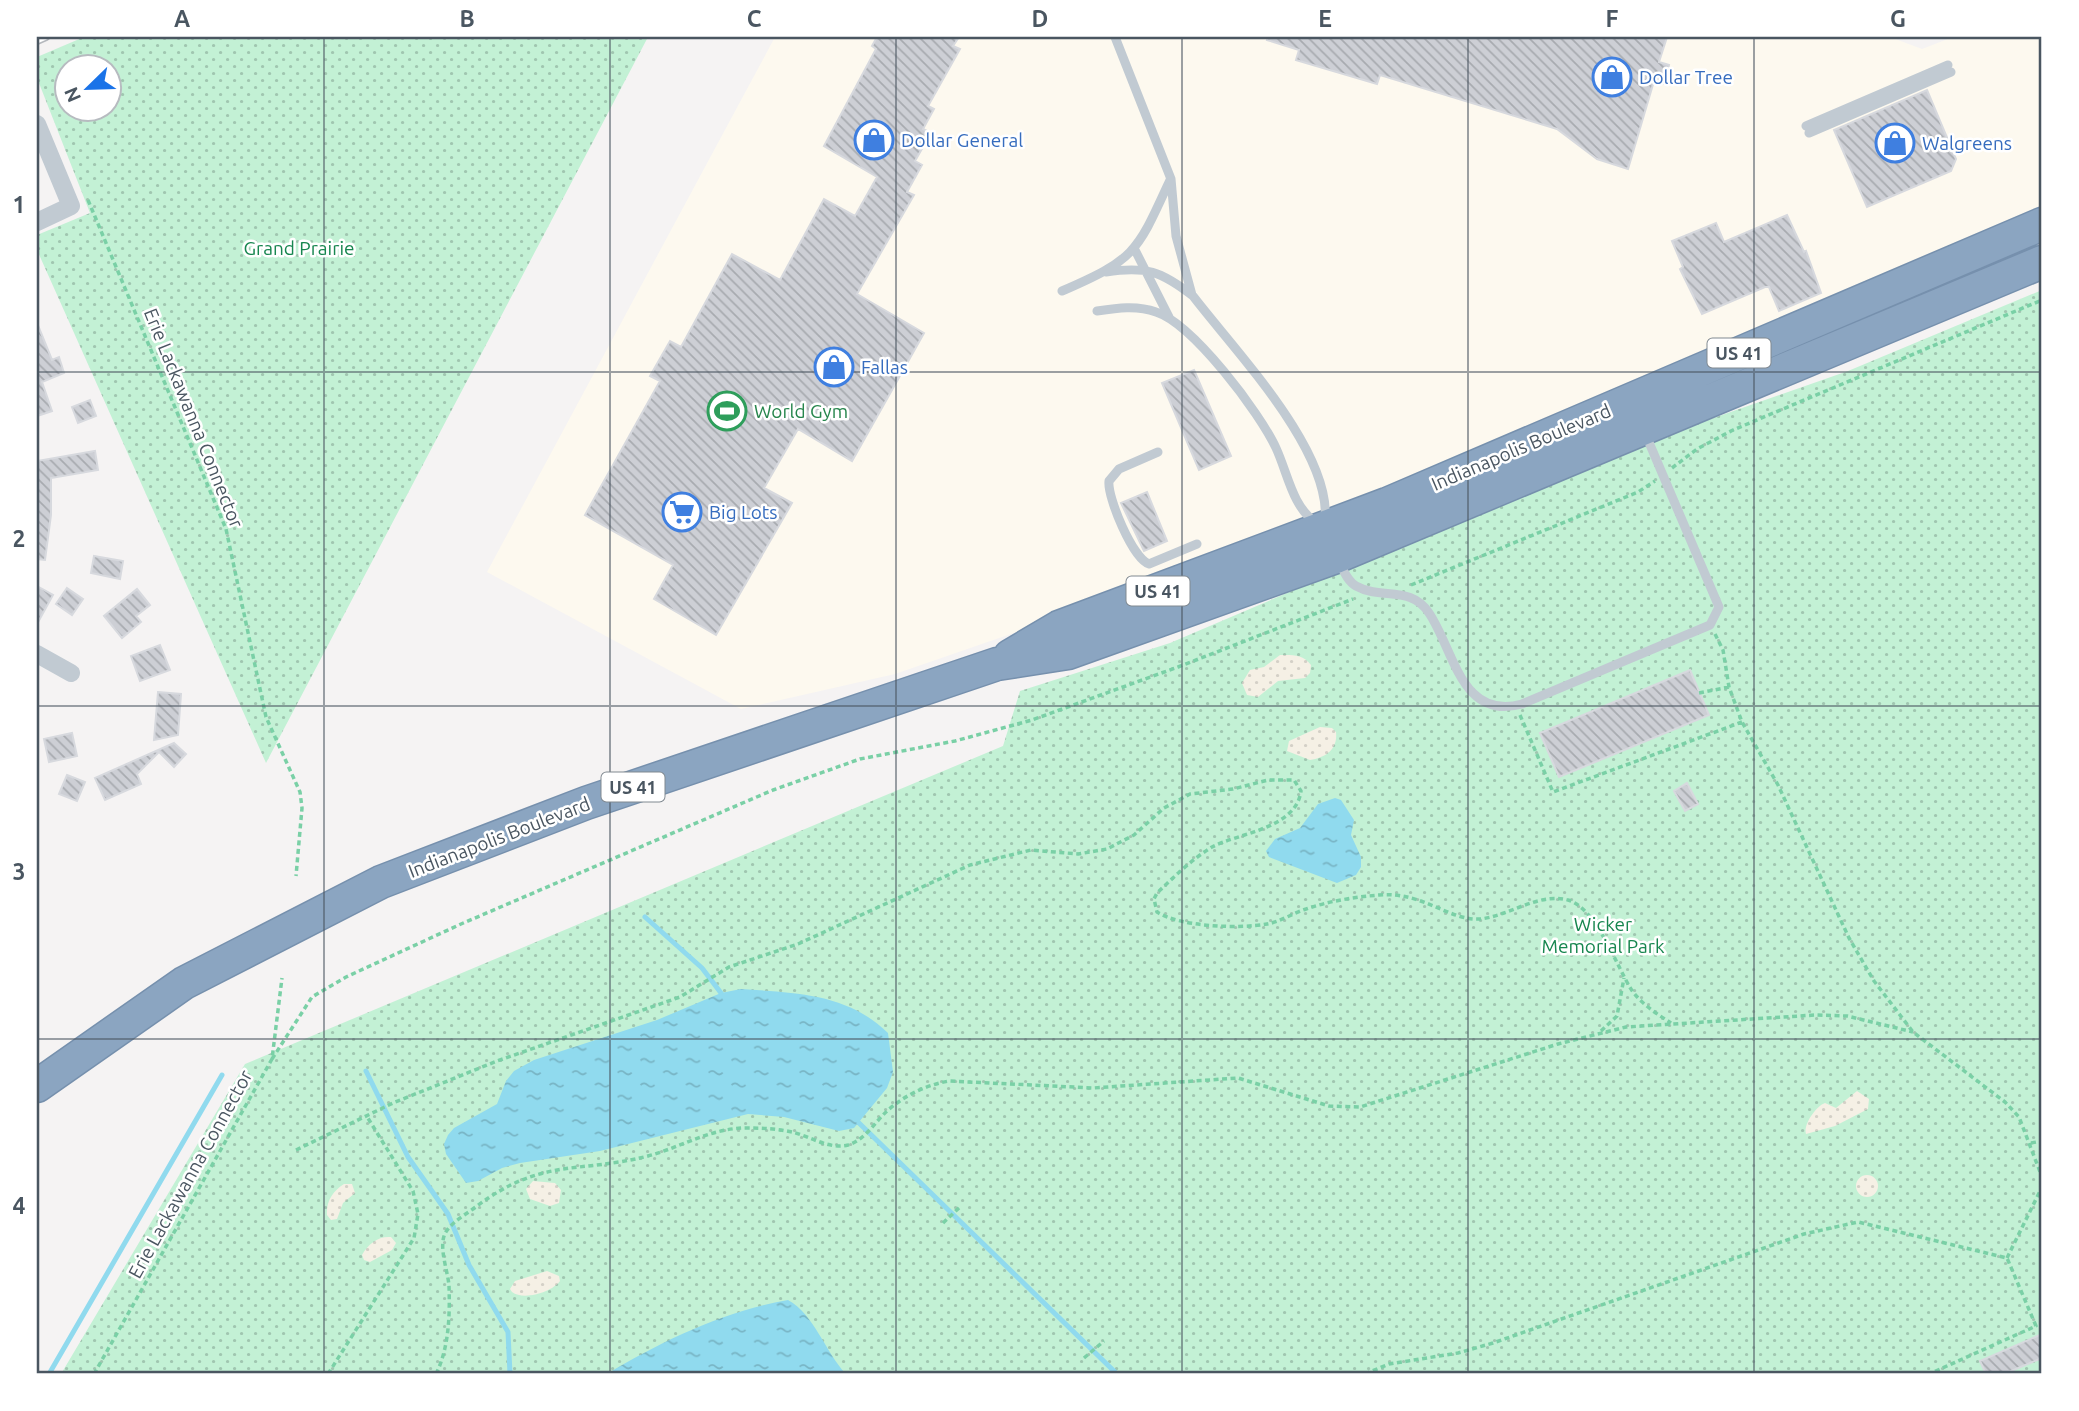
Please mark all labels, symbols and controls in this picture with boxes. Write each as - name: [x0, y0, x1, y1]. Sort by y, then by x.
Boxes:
- text: A: [174, 6, 190, 31]
- text: B: [459, 6, 475, 31]
- text: C: [747, 6, 762, 31]
- text: D: [1032, 6, 1048, 31]
- text: E: [1318, 6, 1332, 31]
- text: F: [1606, 6, 1619, 31]
- text: G: [1890, 6, 1906, 31]
- north arrow: [52, 52, 122, 122]
- shop icon: Dollar Tree: [1591, 56, 1633, 98]
- place label: Dollar Tree: [1639, 66, 1733, 88]
- text: N: [59, 84, 85, 105]
- shop icon: Dollar General: [853, 119, 895, 161]
- shop icon: Walgreens: [1874, 122, 1916, 164]
- place label: Dollar General: [901, 129, 1023, 151]
- place label: Walgreens: [1922, 132, 2012, 154]
- text: 1: [13, 192, 25, 217]
- park label: Grand Prairie: [243, 237, 355, 259]
- street label: Erie Lackawanna Connector: [140, 305, 248, 531]
- road number: US 41: [1708, 338, 1770, 368]
- shop icon: Fallas: [813, 346, 855, 388]
- place label: Fallas: [861, 356, 908, 378]
- sports icon: World Gym: [706, 390, 748, 432]
- street label: Indianapolis Boulevard: [1428, 399, 1614, 495]
- place label: World Gym: [754, 400, 848, 422]
- supermarket icon: Big Lots: [661, 491, 703, 533]
- place label: Big Lots: [709, 501, 777, 523]
- text: 2: [13, 526, 25, 551]
- road number: US 41: [1126, 576, 1190, 606]
- road number: US 41: [602, 772, 664, 802]
- street label: Indianapolis Boulevard: [405, 792, 593, 882]
- text: 3: [13, 859, 25, 884]
- park label: Wicker Memorial Park: [1541, 913, 1665, 957]
- street label: Erie Lackawanna Connector: [123, 1066, 257, 1282]
- text: 4: [13, 1193, 26, 1218]

